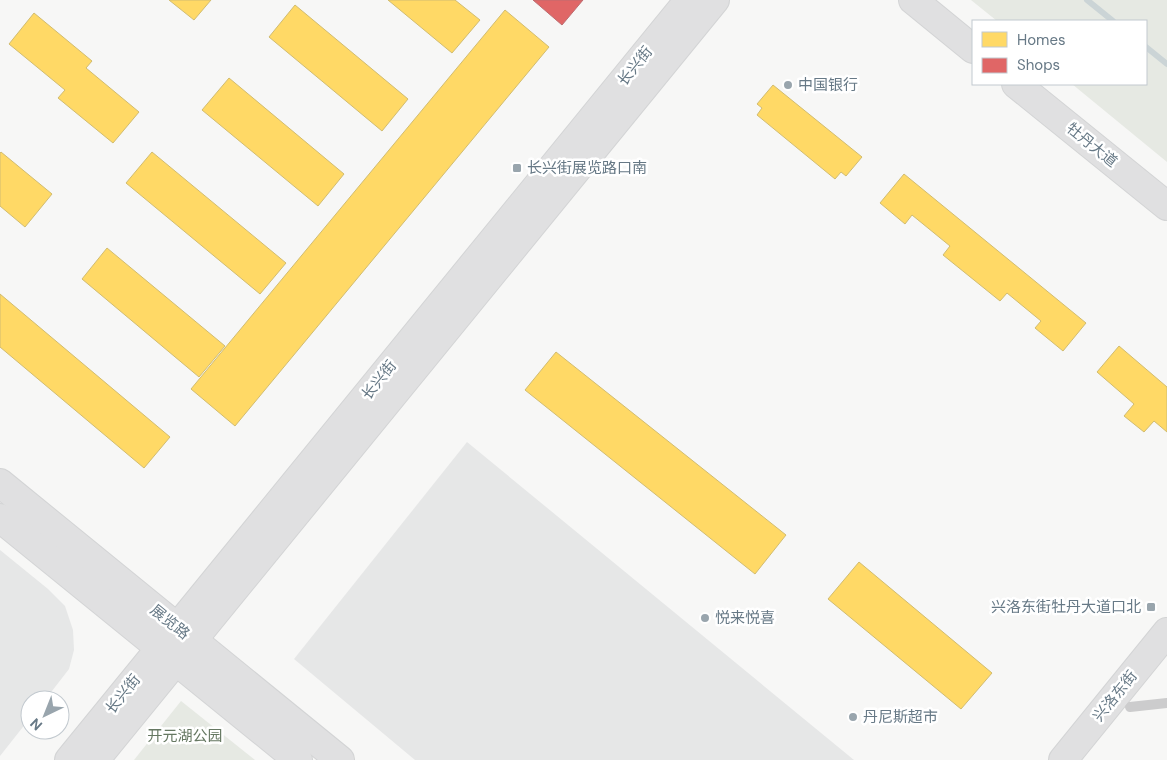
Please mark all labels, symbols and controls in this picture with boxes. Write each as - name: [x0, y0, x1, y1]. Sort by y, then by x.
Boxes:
- legend: [972, 20, 1147, 85]
- text: Homes: [1017, 30, 1066, 50]
- street label: 长兴街: [613, 42, 657, 90]
- text: Shops: [1017, 55, 1060, 75]
- place label: 中国银行: [798, 75, 858, 95]
- marker: 中国银行: [782, 79, 794, 91]
- street label: 牡丹大道: [1062, 118, 1122, 172]
- place label: 长兴街展览路口南: [527, 158, 647, 178]
- marker: 长兴街展览路口南: [511, 162, 523, 174]
- street label: 长兴街: [357, 356, 401, 404]
- place label: 兴洛东街牡丹大道口北: [991, 597, 1141, 617]
- street label: 展览路: [146, 600, 194, 644]
- marker: 兴洛东街牡丹大道口北: [1145, 601, 1157, 613]
- place label: 悦来悦喜: [715, 608, 775, 628]
- marker: 悦来悦喜: [699, 612, 711, 624]
- street label: 兴洛东街: [1088, 666, 1142, 726]
- street label: 长兴街: [101, 670, 145, 718]
- north arrow: [20, 690, 70, 740]
- place label: 丹尼斯超市: [863, 707, 938, 727]
- marker: 丹尼斯超市: [847, 711, 859, 723]
- text: N: [26, 714, 46, 735]
- park label: 开元湖公园: [147, 726, 223, 746]

